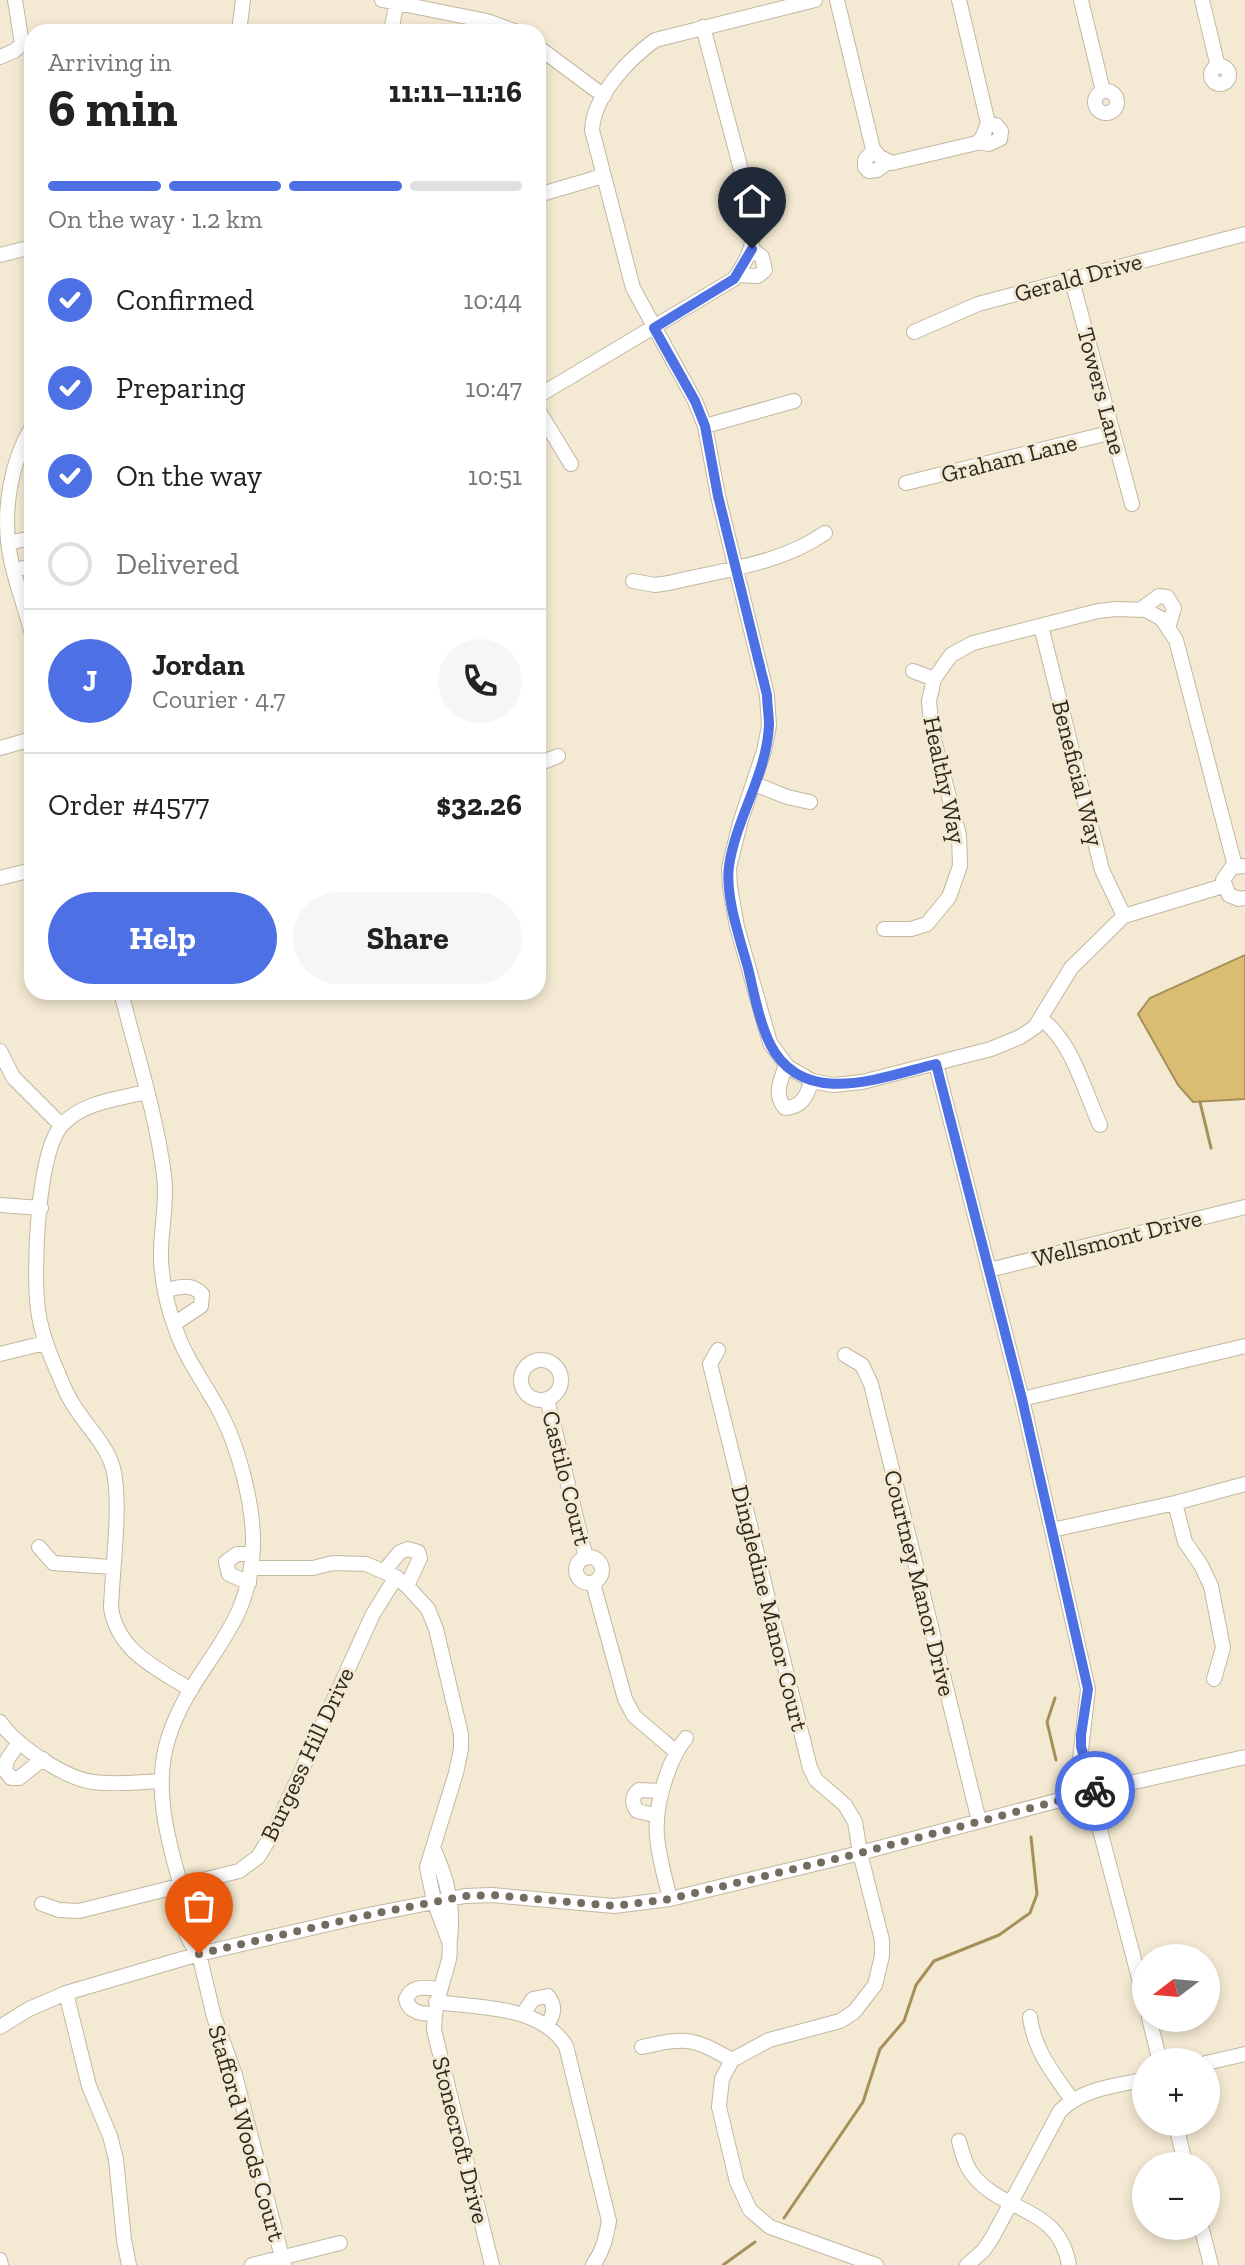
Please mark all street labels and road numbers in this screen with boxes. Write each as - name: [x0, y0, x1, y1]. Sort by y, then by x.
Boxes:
- street label: Gerald Drive: [1011, 246, 1145, 308]
- street label: Towers Lane: [1071, 324, 1133, 458]
- street label: Graham Lane: [938, 427, 1080, 489]
- street label: Beneficial Way: [1046, 697, 1110, 850]
- street label: Healthy Way: [917, 714, 973, 847]
- street label: Wellsmont Drive: [1029, 1203, 1205, 1273]
- street label: Castilo Court: [536, 1408, 598, 1548]
- street label: Courtney Manor Drive: [878, 1467, 962, 1699]
- street label: Dingledine Manor Court: [725, 1482, 815, 1734]
- street label: Burgess Hill Drive: [254, 1662, 360, 1846]
- street label: Stafford Woods Court: [202, 2022, 292, 2244]
- street label: Stonecroft Drive: [426, 2054, 496, 2226]

